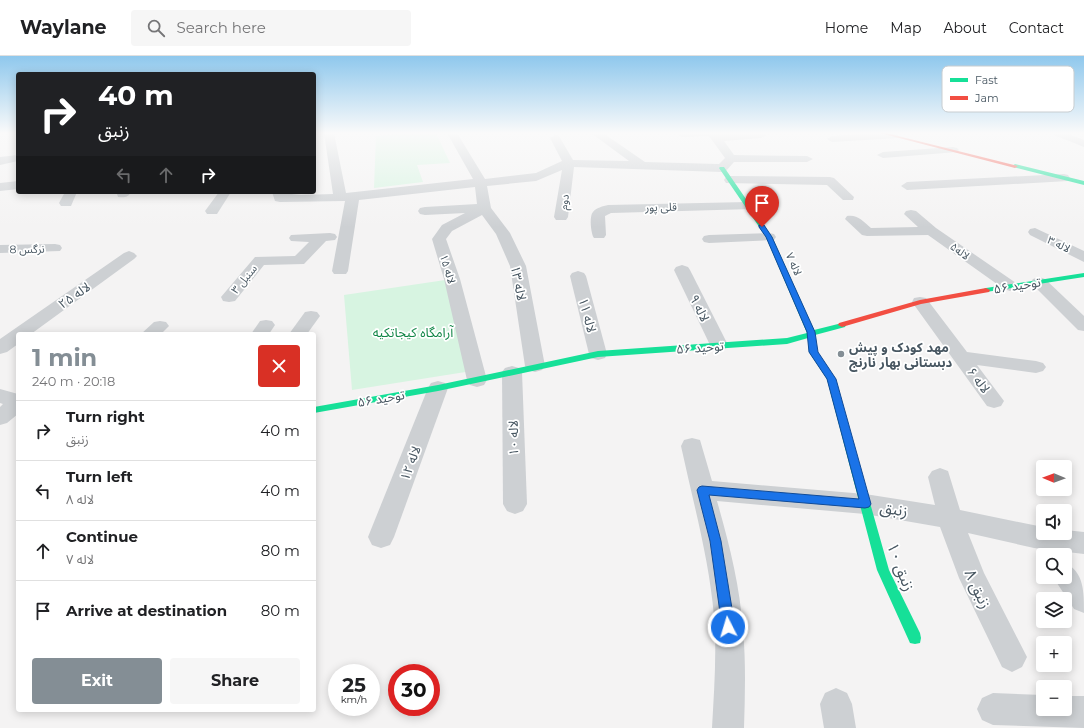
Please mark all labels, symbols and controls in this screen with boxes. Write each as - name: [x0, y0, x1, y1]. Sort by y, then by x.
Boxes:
- search box: [131, 10, 411, 46]
- text: Waylane: [20, 16, 107, 39]
- icon: search: [145, 17, 167, 39]
- text: Search here: [177, 18, 266, 37]
- text: Home: [825, 19, 868, 37]
- text: Map: [890, 19, 921, 37]
- text: About: [943, 19, 987, 37]
- text: Contact: [1009, 19, 1064, 37]
- legend: [942, 66, 1074, 112]
- text: Fast: [975, 73, 999, 87]
- text: 40 m: [98, 78, 174, 112]
- icon: right: [32, 88, 84, 140]
- text: Jam: [974, 91, 999, 105]
- text: زنبق: [98, 120, 130, 142]
- icon: left: [113, 164, 135, 186]
- icon: ahead: [155, 164, 177, 186]
- icon: right: [197, 164, 219, 186]
- pin: [745, 186, 779, 227]
- icon: arrive: [751, 192, 773, 214]
- street label: دوم: [556, 193, 573, 211]
- street label: قلی پور: [644, 200, 677, 215]
- street label: لاله ۳: [1045, 232, 1073, 256]
- street label: لاله۵: [947, 239, 973, 263]
- street label: نرگس 8: [9, 242, 45, 256]
- street label: لاله ۷: [783, 250, 805, 278]
- street label: لاله ۱۵: [437, 253, 459, 285]
- street label: سنبل ۳: [228, 261, 260, 296]
- street label: لاله ۱۳: [508, 264, 530, 302]
- street label: توحید ۵۶: [992, 273, 1042, 297]
- street label: لاله ۲۵: [55, 278, 93, 312]
- street label: لاله ۹: [687, 292, 713, 324]
- street label: لاله ۱۱: [576, 296, 600, 334]
- park label: آرامگاه کیجاتکیه: [373, 324, 454, 340]
- street label: توحید ۵۶: [676, 337, 725, 357]
- place label: مهد کودک و پیش دبستانی بهار نارنج: [849, 339, 953, 372]
- text: 1 min: [32, 343, 97, 372]
- button: close: [258, 345, 300, 387]
- marker: مهد کودک و پیش دبستانی بهار نارنج: [836, 349, 846, 359]
- street label: لاله ۶: [964, 364, 994, 396]
- text: 240 m · 20:18: [32, 373, 115, 389]
- street label: توحید ۵۶: [356, 386, 406, 410]
- text: Turn right: [66, 407, 145, 426]
- icon: right: [32, 420, 54, 442]
- street label: لاله ۱۰: [505, 420, 521, 456]
- text: 40 m: [260, 421, 300, 440]
- text: زنبق: [66, 431, 89, 447]
- street label: لاله ۱۲: [396, 444, 424, 482]
- north arrow: [1036, 460, 1072, 496]
- map controls: [1036, 460, 1072, 716]
- text: Turn left: [66, 467, 133, 486]
- icon: left: [32, 480, 54, 502]
- text: 40 m: [260, 481, 300, 500]
- text: لاله ۸: [66, 491, 94, 507]
- street label: زنبق: [878, 497, 909, 522]
- button: sound: [1036, 504, 1072, 540]
- text: Continue: [66, 527, 138, 546]
- icon: ahead: [32, 540, 54, 562]
- street label: زنبق ۱۰: [882, 540, 919, 594]
- text: 80 m: [261, 541, 300, 560]
- button: search: [1036, 548, 1072, 584]
- text: لاله ۷: [66, 551, 94, 567]
- street label: زنبق ۸: [960, 566, 995, 612]
- button: layers: [1036, 592, 1072, 628]
- icon: arrive: [32, 600, 54, 622]
- text: Arrive at destination: [66, 601, 227, 620]
- text: 80 m: [261, 601, 300, 620]
- position arrow: [707, 606, 749, 648]
- button: +: [1036, 636, 1072, 672]
- button: Exit: [32, 658, 162, 704]
- button: Share: [170, 658, 300, 704]
- speed limit sign: 30: [388, 664, 440, 716]
- text: 25: [342, 673, 366, 697]
- button: −: [1036, 680, 1072, 716]
- text: km/h: [341, 693, 367, 706]

